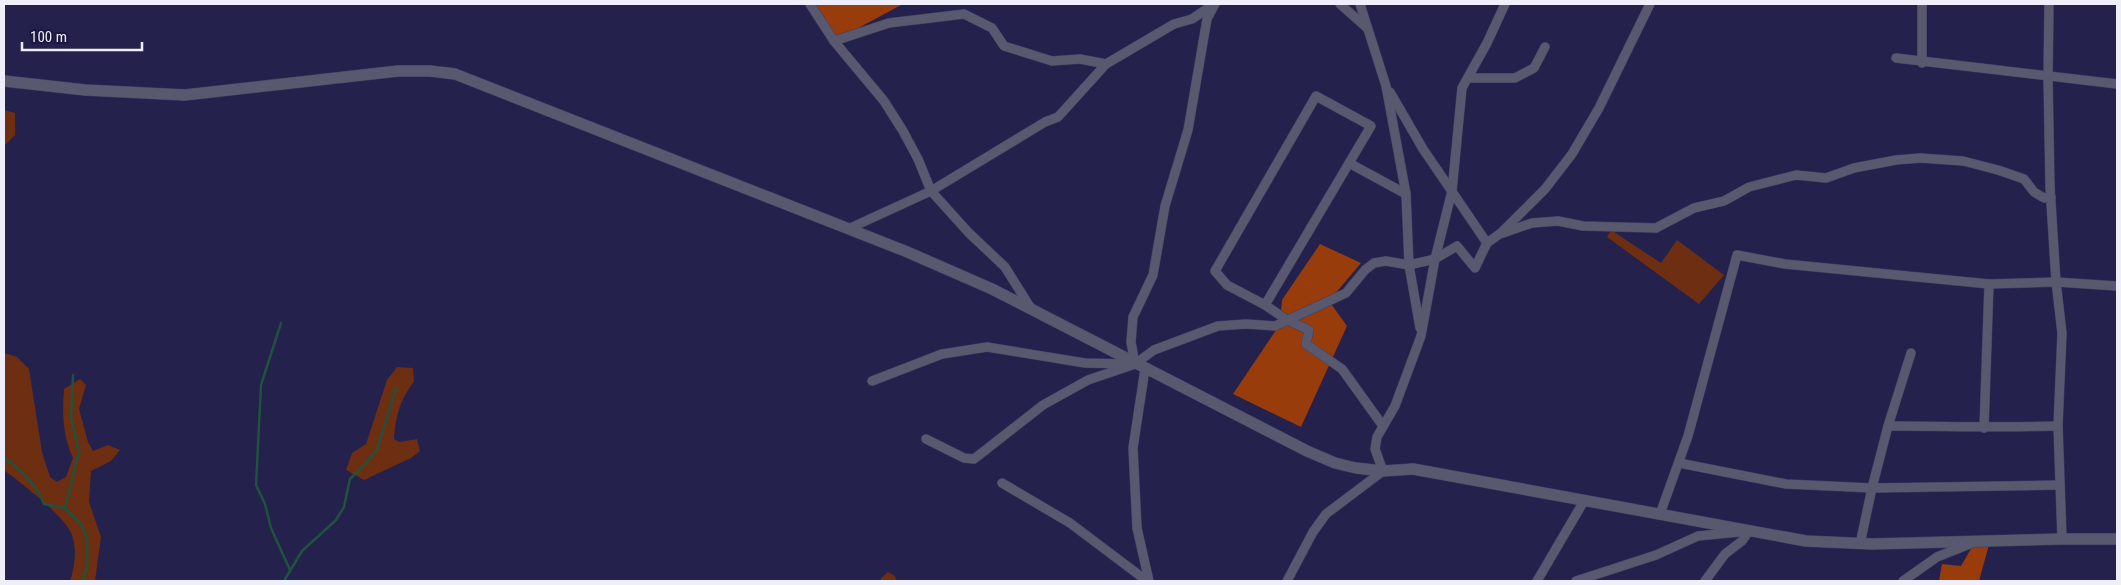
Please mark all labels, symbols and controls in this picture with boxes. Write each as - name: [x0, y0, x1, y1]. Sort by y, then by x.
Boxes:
- scale bar: [22, 20, 142, 52]
- text: 100 m: [30, 28, 67, 46]

